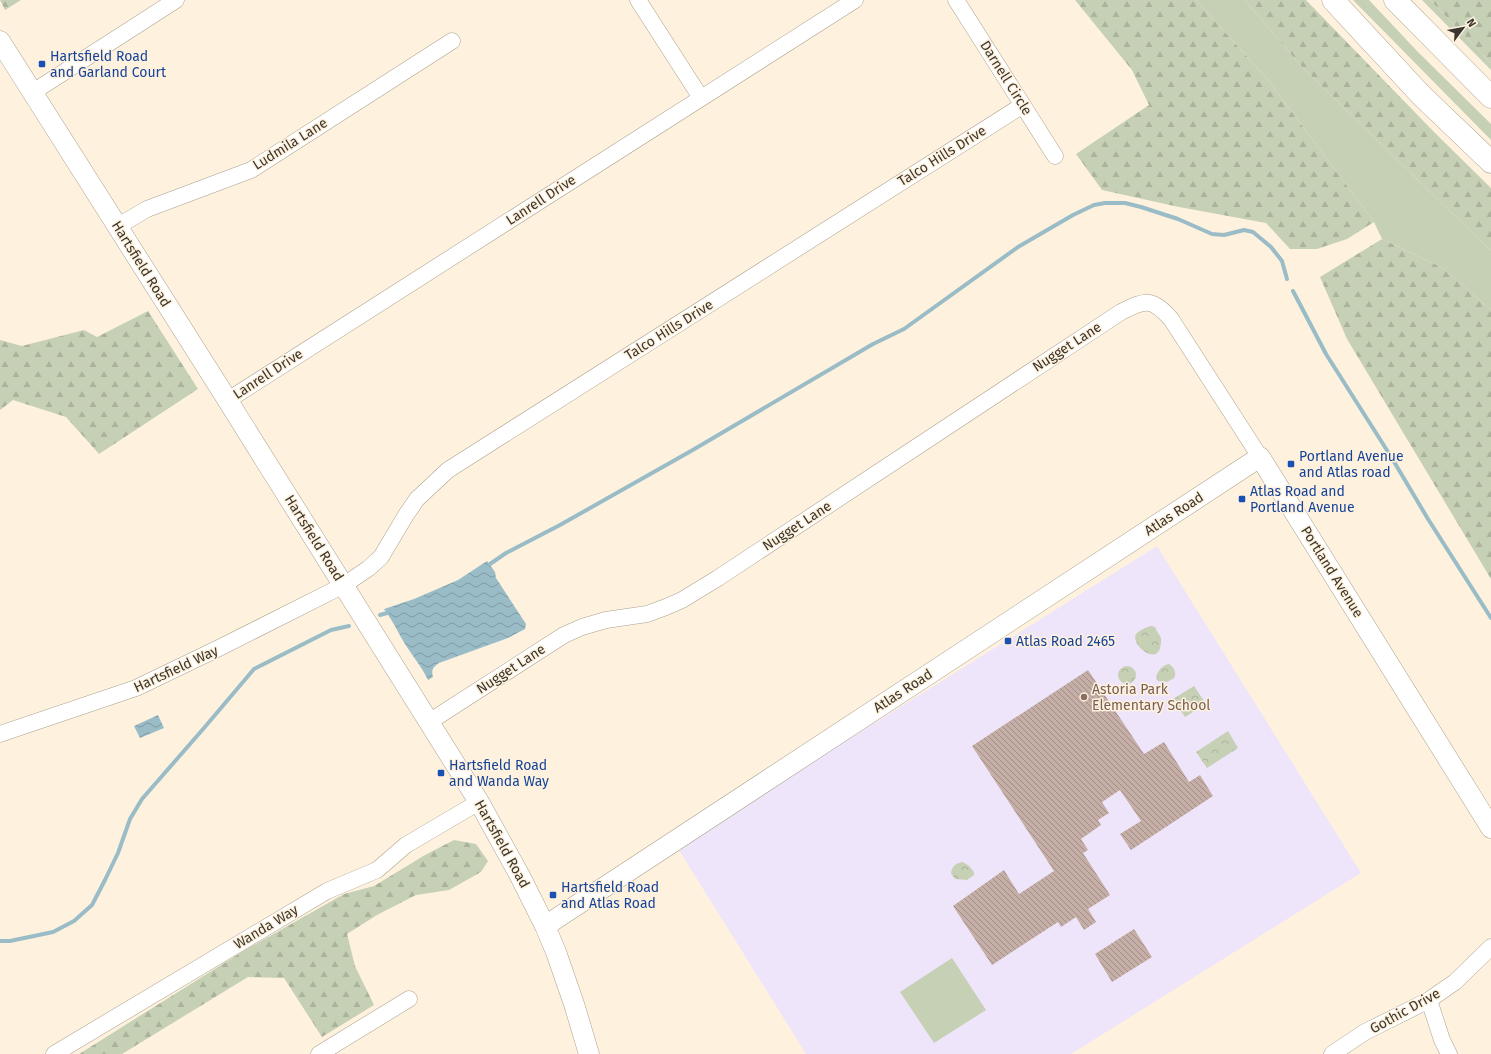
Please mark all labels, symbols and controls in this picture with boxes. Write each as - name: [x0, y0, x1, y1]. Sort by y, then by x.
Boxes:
- north arrow: [1443, 8, 1483, 48]
- text: N: [1464, 16, 1479, 30]
- street label: Darnell Circle: [976, 38, 1036, 118]
- place label: Hartsfield Road and Garland Court: [50, 48, 167, 81]
- marker: Hartsfield Road and Garland Court: [37, 59, 47, 69]
- street label: Ludmila Lane: [250, 114, 330, 174]
- street label: Talco Hills Drive: [895, 122, 989, 190]
- street label: Lanrell Drive: [503, 171, 579, 229]
- street label: Hartsfield Road: [108, 218, 174, 310]
- street label: Talco Hills Drive: [622, 296, 716, 364]
- street label: Nugget Lane: [1029, 318, 1105, 376]
- street label: Lanrell Drive: [230, 345, 306, 403]
- place label: Portland Avenue and Atlas road: [1299, 448, 1404, 481]
- marker: Portland Avenue and Atlas road: [1286, 459, 1296, 469]
- place label: Atlas Road and Portland Avenue: [1250, 483, 1355, 516]
- street label: Atlas Road: [1141, 489, 1207, 539]
- street label: Hartsfield Road: [281, 492, 347, 584]
- marker: Atlas Road and Portland Avenue: [1237, 494, 1247, 504]
- street label: Nugget Lane: [759, 497, 835, 555]
- street label: Portland Avenue: [1297, 523, 1367, 621]
- place label: Atlas Road 2465: [1016, 633, 1115, 650]
- marker: Atlas Road 2465: [1003, 636, 1013, 646]
- street label: Nugget Lane: [473, 640, 549, 698]
- street label: Hartsfield Way: [131, 642, 221, 696]
- street label: Atlas Road: [870, 666, 936, 716]
- place label: Astoria Park Elementary School: [1092, 681, 1210, 714]
- marker: Astoria Park Elementary School: [1079, 692, 1089, 702]
- place label: Hartsfield Road and Wanda Way: [449, 757, 549, 790]
- marker: Hartsfield Road and Wanda Way: [436, 768, 446, 778]
- street label: Hartsfield Road: [471, 797, 533, 891]
- place label: Hartsfield Road and Atlas Road: [561, 879, 659, 912]
- marker: Hartsfield Road and Atlas Road: [548, 890, 558, 900]
- street label: Wanda Way: [231, 901, 301, 953]
- street label: Gothic Drive: [1367, 985, 1443, 1037]

